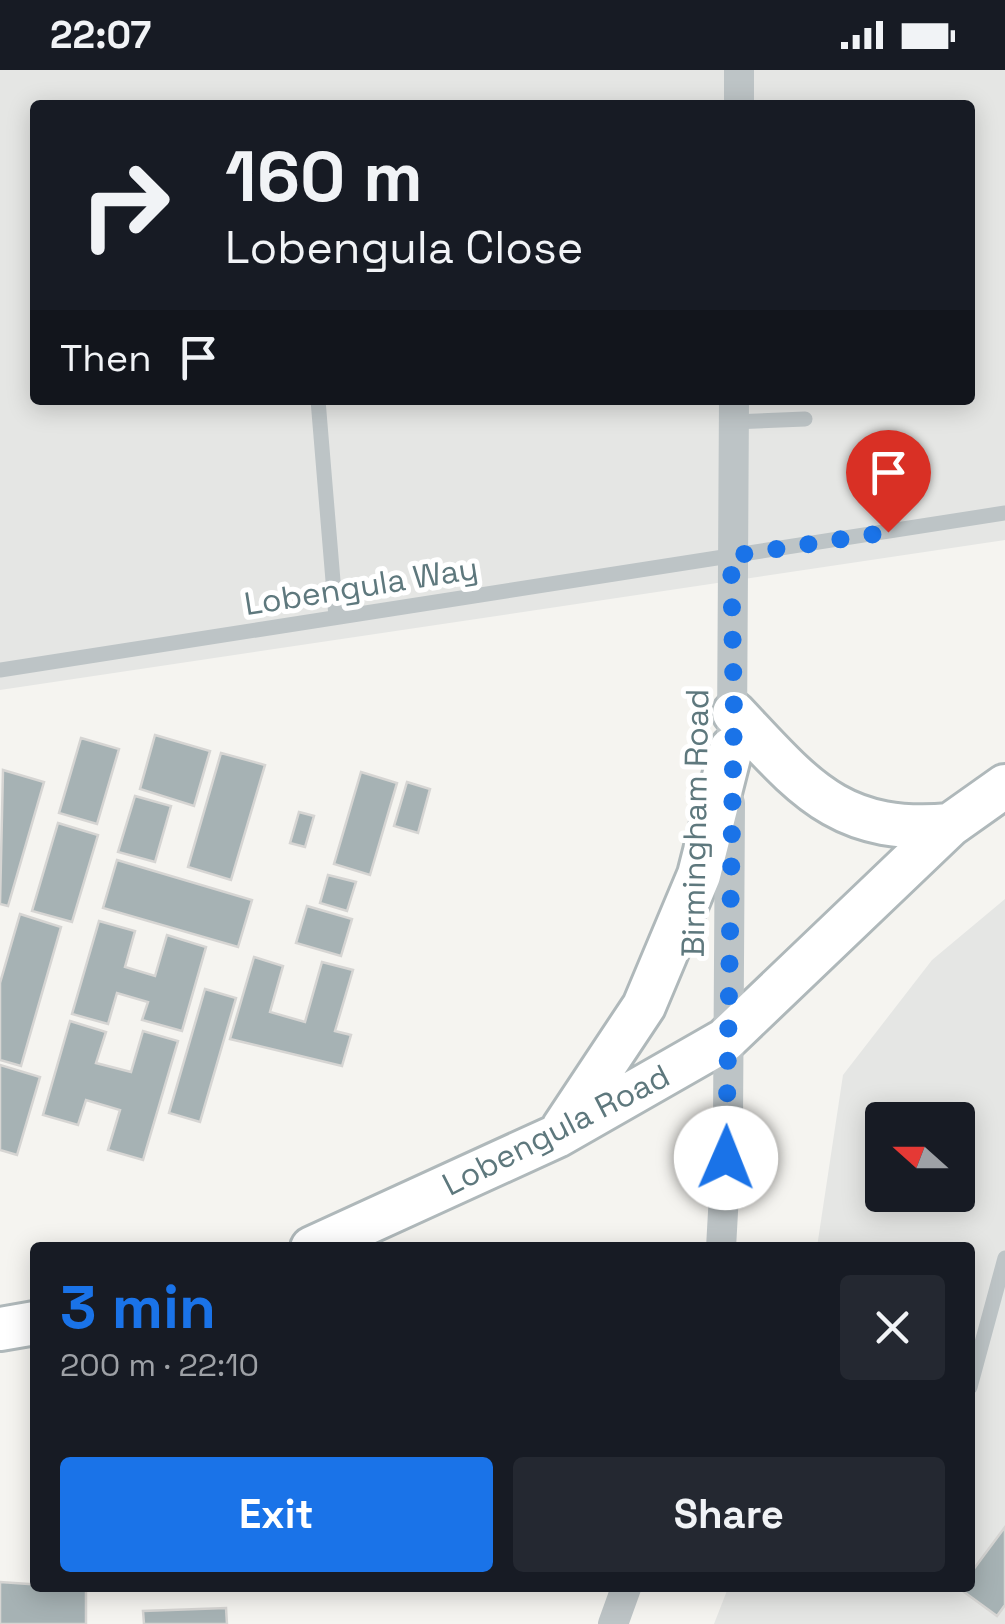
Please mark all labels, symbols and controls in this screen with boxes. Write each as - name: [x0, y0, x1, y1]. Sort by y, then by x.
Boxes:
- text: 22:07: [50, 11, 151, 59]
- text: 160 m: [225, 132, 423, 221]
- icon: right: [60, 140, 190, 270]
- text: Lobengula Close: [225, 219, 583, 276]
- icon: arrive: [171, 330, 226, 385]
- text: Then: [60, 334, 151, 382]
- pin: [846, 430, 931, 533]
- icon: arrive: [861, 445, 916, 500]
- street label: Lobengula Way: [241, 548, 481, 624]
- street label: Birmingham Road: [673, 688, 717, 958]
- street label: Lobengula Road: [436, 1056, 676, 1204]
- north arrow: [865, 1102, 975, 1212]
- map controls: [865, 1102, 975, 1212]
- position arrow: [674, 1106, 778, 1210]
- text: 3 min: [60, 1269, 216, 1346]
- button: close: [840, 1275, 945, 1380]
- text: 200 m · 22:10: [60, 1345, 259, 1385]
- button: Exit: [60, 1457, 493, 1572]
- button: Share: [513, 1457, 945, 1572]

